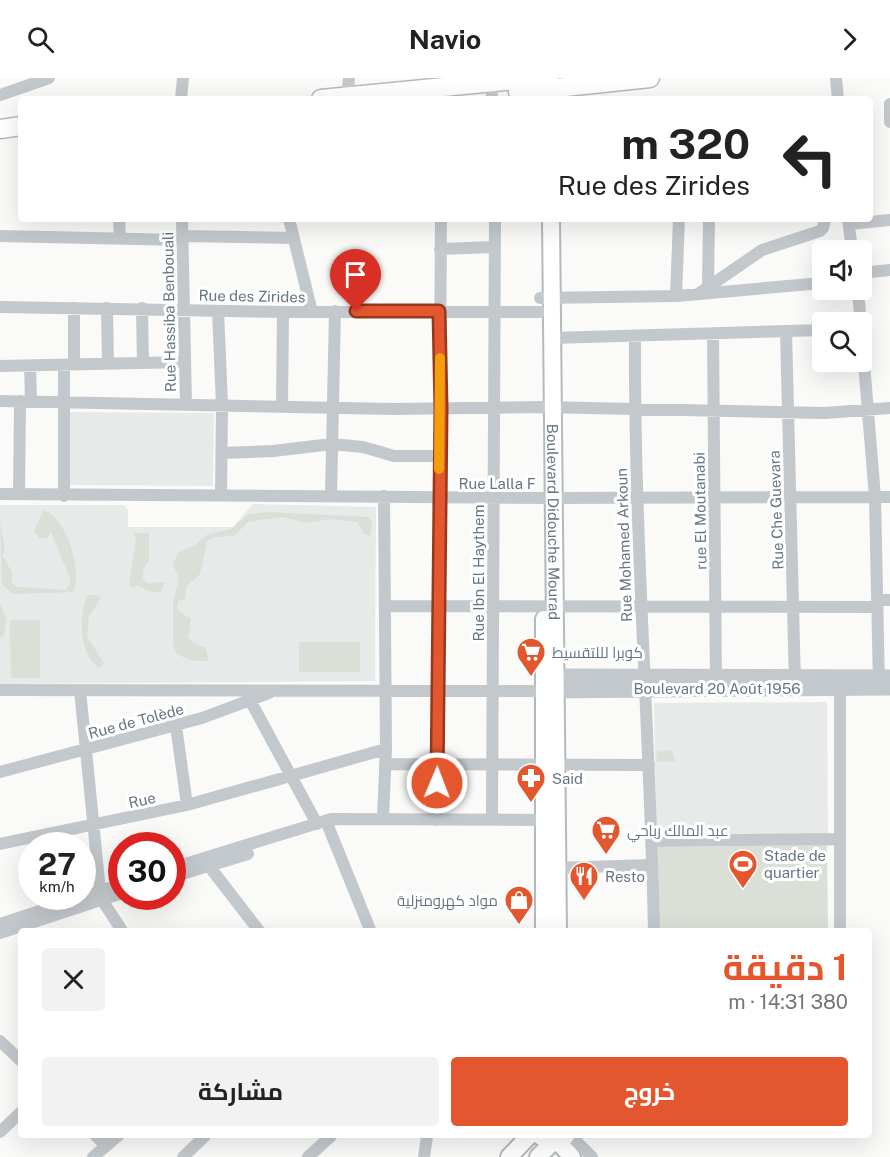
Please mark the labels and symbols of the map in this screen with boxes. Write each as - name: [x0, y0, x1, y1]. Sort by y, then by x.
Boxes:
- street label: Rue Hassiba Benbouali: [159, 232, 179, 392]
- pin: [330, 249, 381, 311]
- street label: Rue des Zirides: [198, 287, 306, 305]
- street label: Boulevard Didouche Mourad: [545, 424, 563, 620]
- street label: Rue Che Guevara: [765, 450, 787, 570]
- street label: rue El Moutanabi: [690, 452, 710, 570]
- street label: Rue Mohamed Arkoun: [613, 468, 635, 622]
- street label: Rue Lalla F: [458, 475, 536, 492]
- street label: Rue Ibn El Haythem: [470, 504, 487, 642]
- supermarket icon: كوبرا لللتقسيط: [515, 636, 547, 678]
- place label: كوبرا لللتقسيط: [552, 644, 643, 662]
- street label: Boulevard 20 Août 1956: [633, 680, 801, 697]
- street label: Rue de Tolède: [86, 700, 186, 742]
- position arrow: [405, 751, 469, 815]
- pharmacy icon: Said: [515, 762, 547, 804]
- place label: Said: [552, 770, 583, 787]
- street label: Rue: [127, 789, 157, 811]
- supermarket icon: عبد المالك رباحي: [590, 814, 622, 856]
- place label: عبد المالك رباحي: [627, 822, 729, 843]
- speed limit sign: 30: [108, 832, 186, 910]
- place label: Stade de quartier: [764, 847, 826, 881]
- sports icon: Stade de quartier: [727, 848, 759, 890]
- restaurant icon: Resto: [568, 860, 600, 902]
- place label: Resto: [605, 868, 645, 885]
- shop icon: مواد كهرومنزلية: [503, 884, 535, 926]
- place label: مواد كهرومنزلية: [397, 892, 498, 911]

